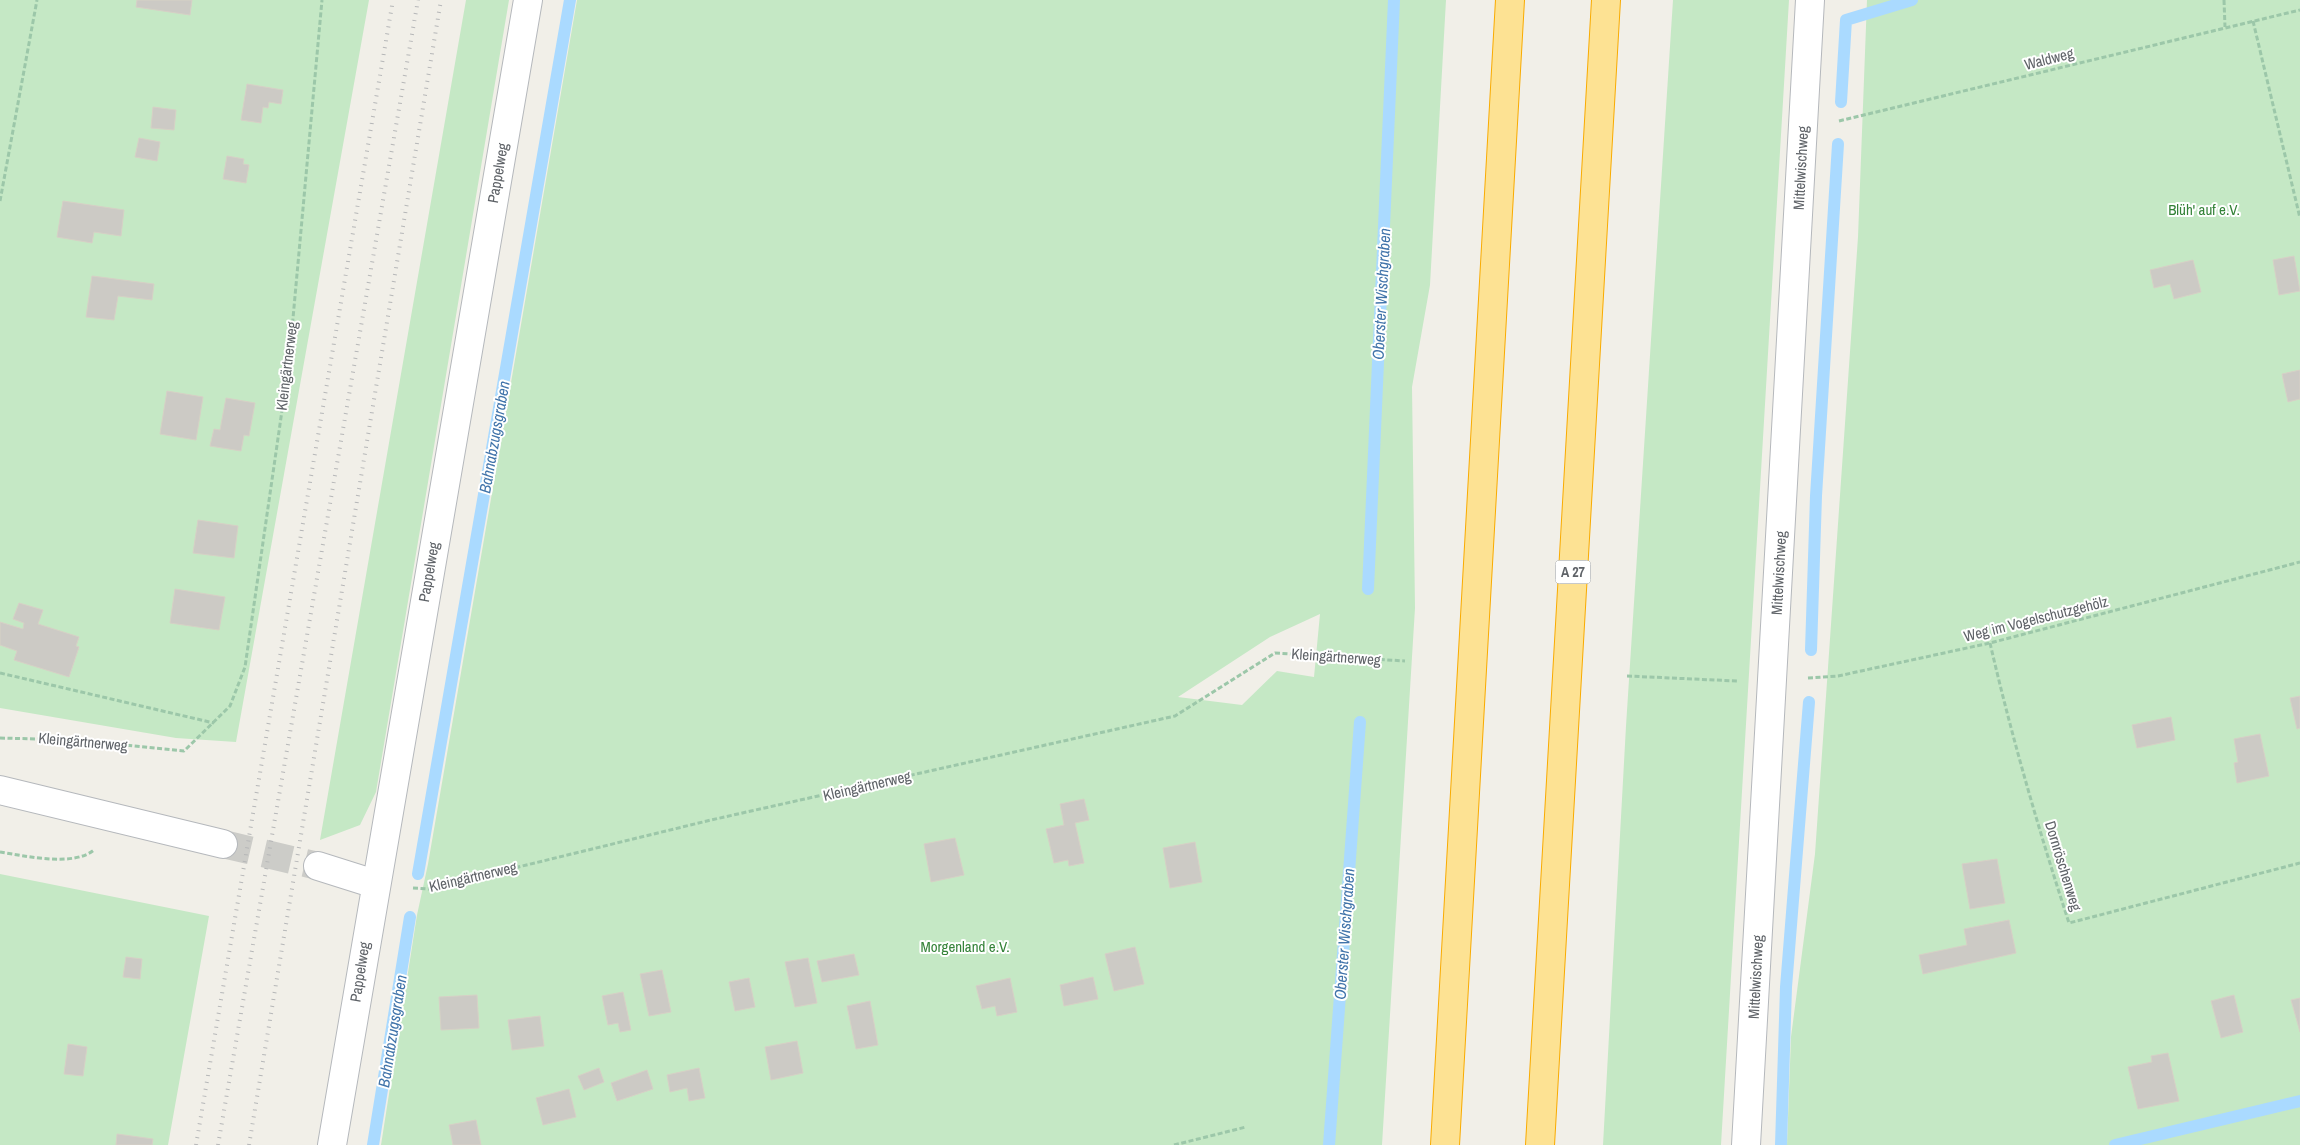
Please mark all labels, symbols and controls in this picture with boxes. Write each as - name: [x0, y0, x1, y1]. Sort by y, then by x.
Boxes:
- street label: Waldweg: [2022, 42, 2076, 75]
- street label: Mittelwischweg: [1788, 125, 1813, 211]
- street label: Pappelweg: [482, 141, 513, 205]
- park label: Blüh' auf e.V.: [2168, 199, 2240, 220]
- water label: Oberster Wischgraben: [1367, 228, 1395, 360]
- street label: Kleingärtnerweg: [271, 320, 302, 412]
- water label: Bahnabzugsgraben: [473, 379, 515, 495]
- street label: Mittelwischweg: [1766, 530, 1791, 616]
- street label: Pappelweg: [413, 540, 444, 604]
- road number: A 27: [1556, 560, 1590, 584]
- street label: Weg im Vogelschutzgehölz: [1961, 590, 2110, 647]
- street label: Kleingärtnerweg: [1291, 643, 1382, 670]
- street label: Kleingärtnerweg: [38, 727, 129, 756]
- street label: Kleingärtnerweg: [821, 765, 913, 806]
- street label: Dornröschenweg: [2040, 818, 2087, 914]
- street label: Kleingärtnerweg: [427, 856, 519, 897]
- water label: Oberster Wischgraben: [1328, 868, 1360, 1000]
- street label: Mittelwischweg: [1743, 934, 1768, 1020]
- park label: Morgenland e.V.: [920, 936, 1010, 957]
- street label: Pappelweg: [344, 940, 375, 1004]
- water label: Bahnabzugsgraben: [372, 973, 412, 1089]

